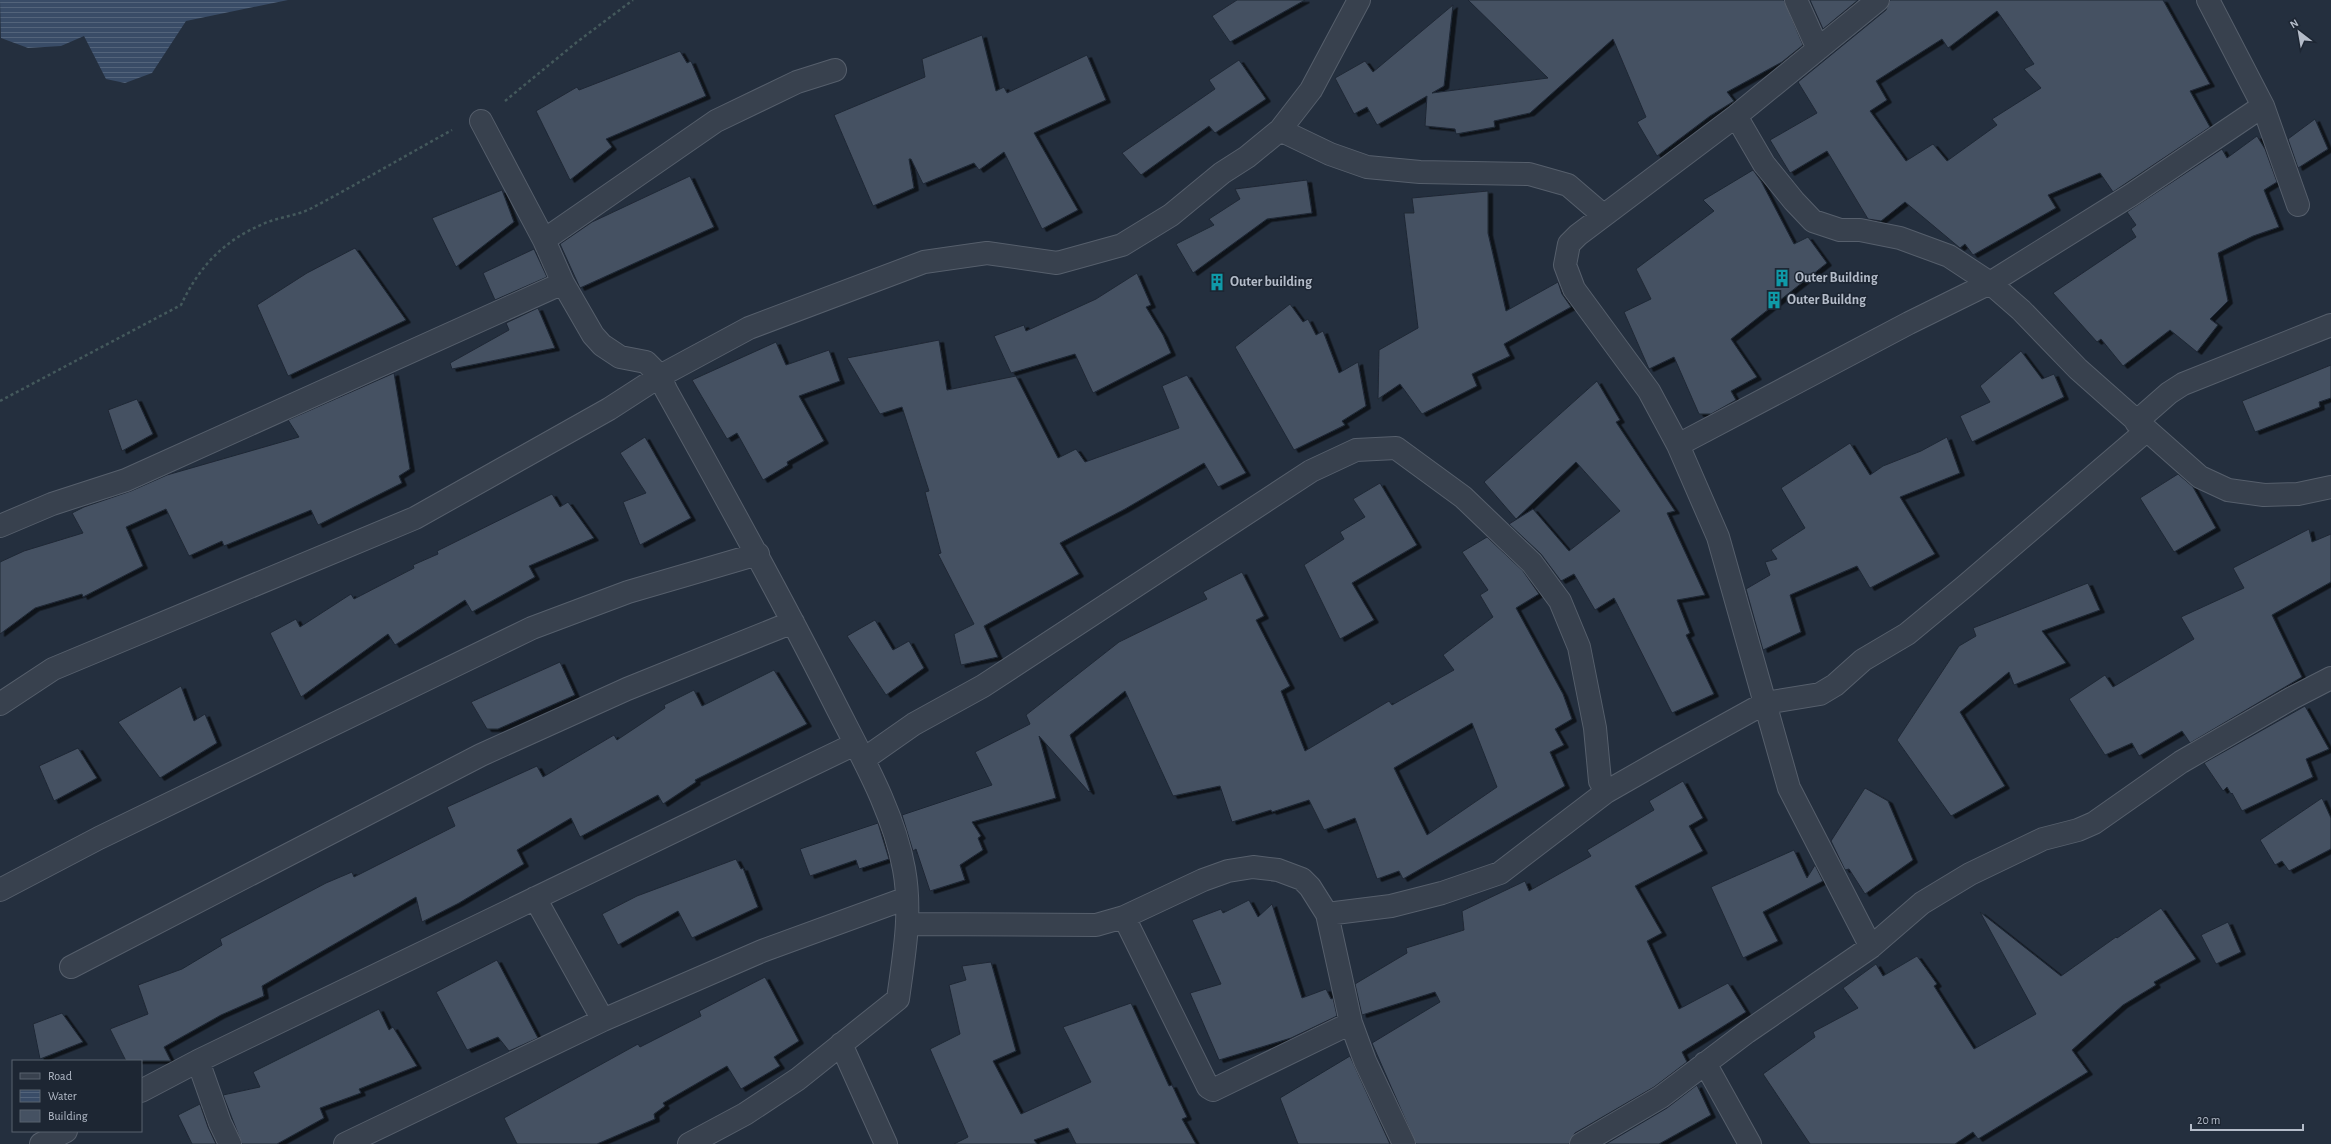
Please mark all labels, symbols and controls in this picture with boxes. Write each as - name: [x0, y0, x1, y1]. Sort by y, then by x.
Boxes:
- north arrow: [2279, 12, 2319, 52]
- text: N: [2288, 17, 2300, 31]
- building icon: Outer Building: [1772, 268, 1792, 288]
- place label: Outer Building: [1795, 271, 1879, 285]
- building icon: Outer building: [1207, 272, 1227, 292]
- place label: Outer building: [1230, 275, 1313, 289]
- building icon: Outer Buildng: [1764, 290, 1784, 310]
- place label: Outer Buildng: [1787, 293, 1867, 307]
- legend: [12, 1060, 142, 1132]
- text: Road: [48, 1070, 72, 1082]
- text: Water: [48, 1090, 77, 1102]
- scale bar: [2191, 1106, 2303, 1132]
- text: Building: [48, 1110, 88, 1122]
- text: 20 m: [2197, 1114, 2220, 1126]

